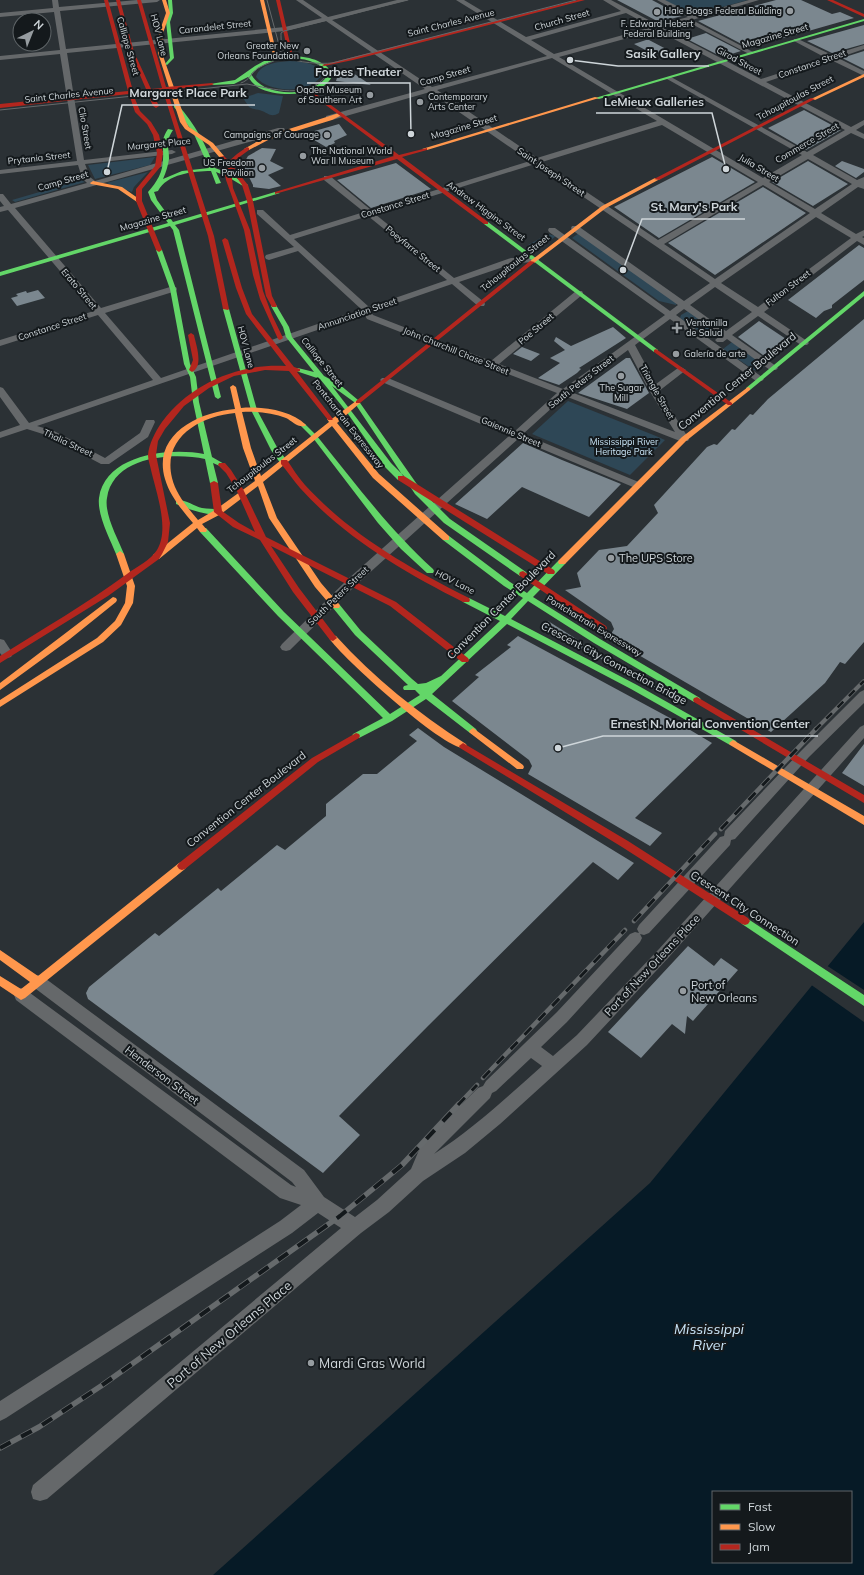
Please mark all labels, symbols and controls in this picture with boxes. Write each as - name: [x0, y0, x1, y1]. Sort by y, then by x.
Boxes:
- place label: Hale Boggs Federal Building: [664, 5, 782, 16]
- street label: Saint Charles Avenue: [406, 6, 496, 39]
- street label: Church Street: [533, 6, 591, 33]
- marker: Hale Boggs Federal Building: [785, 6, 795, 16]
- marker: F. Edward Hebert Federal Building: [652, 7, 662, 17]
- north arrow: [12, 12, 52, 52]
- street label: HOV Lane: [149, 13, 170, 57]
- street label: Calliope Street: [115, 15, 142, 76]
- text: N: [31, 17, 47, 33]
- street label: Carondelet Street: [178, 17, 252, 36]
- place label: F. Edward Hebert Federal Building: [621, 18, 693, 39]
- street label: Magazine Street: [741, 21, 809, 50]
- place label: Greater New Orleans Foundation: [217, 40, 299, 61]
- callout: Sasik Gallery: [618, 42, 709, 66]
- street label: Girod Street: [715, 44, 764, 77]
- marker: Greater New Orleans Foundation: [302, 46, 312, 56]
- text: Sasik Gallery: [626, 46, 701, 61]
- street label: Constance Street: [776, 47, 847, 80]
- callout: Forbes Theater: [307, 59, 410, 83]
- street label: Camp Street: [418, 63, 471, 88]
- text: Forbes Theater: [315, 64, 401, 79]
- street label: Tchoupitoulas Street: [755, 73, 835, 122]
- callout: Margaret Place Park: [122, 81, 255, 105]
- street label: Saint Charles Avenue: [24, 84, 114, 105]
- place label: Ogden Museum of Southern Art: [296, 84, 362, 105]
- text: Margaret Place Park: [129, 85, 247, 100]
- callout: LeMieux Galleries: [596, 89, 712, 113]
- marker: Ogden Museum of Southern Art: [365, 90, 375, 100]
- place label: Contemporary Arts Center: [428, 91, 488, 112]
- text: LeMieux Galleries: [604, 94, 704, 109]
- marker: Contemporary Arts Center: [415, 97, 425, 107]
- street label: Clio Street: [76, 106, 95, 150]
- street label: Magazine Street: [430, 112, 498, 141]
- street label: Commerce Street: [773, 120, 840, 165]
- place label: Campaigns of Courage: [224, 129, 319, 140]
- marker: Campaigns of Courage: [322, 130, 332, 140]
- street label: Margaret Place: [127, 135, 191, 152]
- place label: The National World War II Museum: [311, 145, 392, 166]
- street label: Saint Joseph Street: [515, 145, 587, 198]
- street label: Prytania Street: [7, 149, 71, 167]
- marker: The National World War II Museum: [298, 151, 308, 161]
- street label: Julia Street: [737, 151, 781, 184]
- place label: US Freedom Pavilion: [203, 157, 254, 178]
- marker: US Freedom Pavilion: [257, 163, 267, 173]
- street label: Camp Street: [36, 168, 89, 193]
- street label: Andrew Higgins Street: [445, 178, 528, 243]
- street label: Constance Street: [359, 189, 430, 220]
- callout: St. Mary's Park: [642, 195, 745, 219]
- text: St. Mary's Park: [651, 199, 738, 214]
- street label: Magazine Street: [119, 204, 187, 233]
- street label: Poeyfarre Street: [383, 223, 443, 275]
- street label: Tchoupitoulas Street: [478, 232, 551, 294]
- street label: Erato Street: [59, 266, 99, 311]
- street label: Fulton Street: [763, 267, 812, 308]
- street label: Annunciation Street: [316, 295, 398, 332]
- street label: Constance Street: [16, 310, 87, 343]
- street label: Poe Street: [516, 311, 556, 347]
- place label: Ventanilla de Salud: [686, 317, 728, 338]
- marker: Ventanilla de Salud: [671, 322, 683, 334]
- street label: John Churchill Chase Street: [402, 324, 511, 377]
- street label: HOV Lane: [236, 325, 257, 369]
- street label: Convention Center Boulevard: [675, 329, 799, 433]
- street label: Calliope Street: [299, 335, 346, 389]
- place label: Galería de arte: [684, 348, 746, 359]
- marker: Galería de arte: [671, 349, 681, 359]
- street label: South Peters Street: [546, 353, 616, 411]
- street label: Triangle Street: [638, 363, 677, 421]
- marker: The Sugar Mill: [616, 371, 626, 381]
- street label: Pontchartrain Expressway: [310, 377, 387, 471]
- place label: The Sugar Mill: [600, 382, 643, 403]
- street label: Gaiennie Street: [480, 414, 543, 449]
- street label: Thalia Street: [42, 426, 95, 459]
- street label: Tchoupitoulas Street: [225, 434, 299, 495]
- park label: Mississippi River Heritage Park: [590, 436, 659, 457]
- street label: Convention Center Boulevard: [444, 548, 558, 662]
- place label: The UPS Store: [619, 551, 693, 565]
- marker: The UPS Store: [606, 553, 616, 563]
- street label: South Peters Street: [305, 564, 370, 627]
- street label: HOV Lane: [434, 567, 477, 596]
- street label: Pontchartrain Expressway: [544, 593, 644, 659]
- street label: Crescent City Connection Bridge: [539, 618, 689, 708]
- callout: Ernest N. Morial Convention Center: [603, 712, 818, 736]
- text: Ernest N. Morial Convention Center: [610, 716, 810, 731]
- street label: Convention Center Boulevard: [183, 748, 309, 850]
- street label: Crescent City Connection: [688, 868, 802, 948]
- street label: Port of New Orleans Place: [601, 911, 703, 1019]
- place label: Port of New Orleans: [691, 978, 757, 1005]
- marker: Port of New Orleans: [678, 986, 688, 996]
- street label: Henderson Street: [122, 1043, 202, 1107]
- street label: Port of New Orleans Place: [163, 1277, 295, 1391]
- water label: Mississippi River: [674, 1320, 745, 1354]
- place label: Mardi Gras World: [319, 1355, 425, 1371]
- marker: Mardi Gras World: [306, 1358, 316, 1368]
- legend: [712, 1491, 852, 1563]
- text: Fast: [748, 1499, 772, 1514]
- text: Slow: [748, 1519, 776, 1534]
- text: Jam: [748, 1539, 770, 1554]

